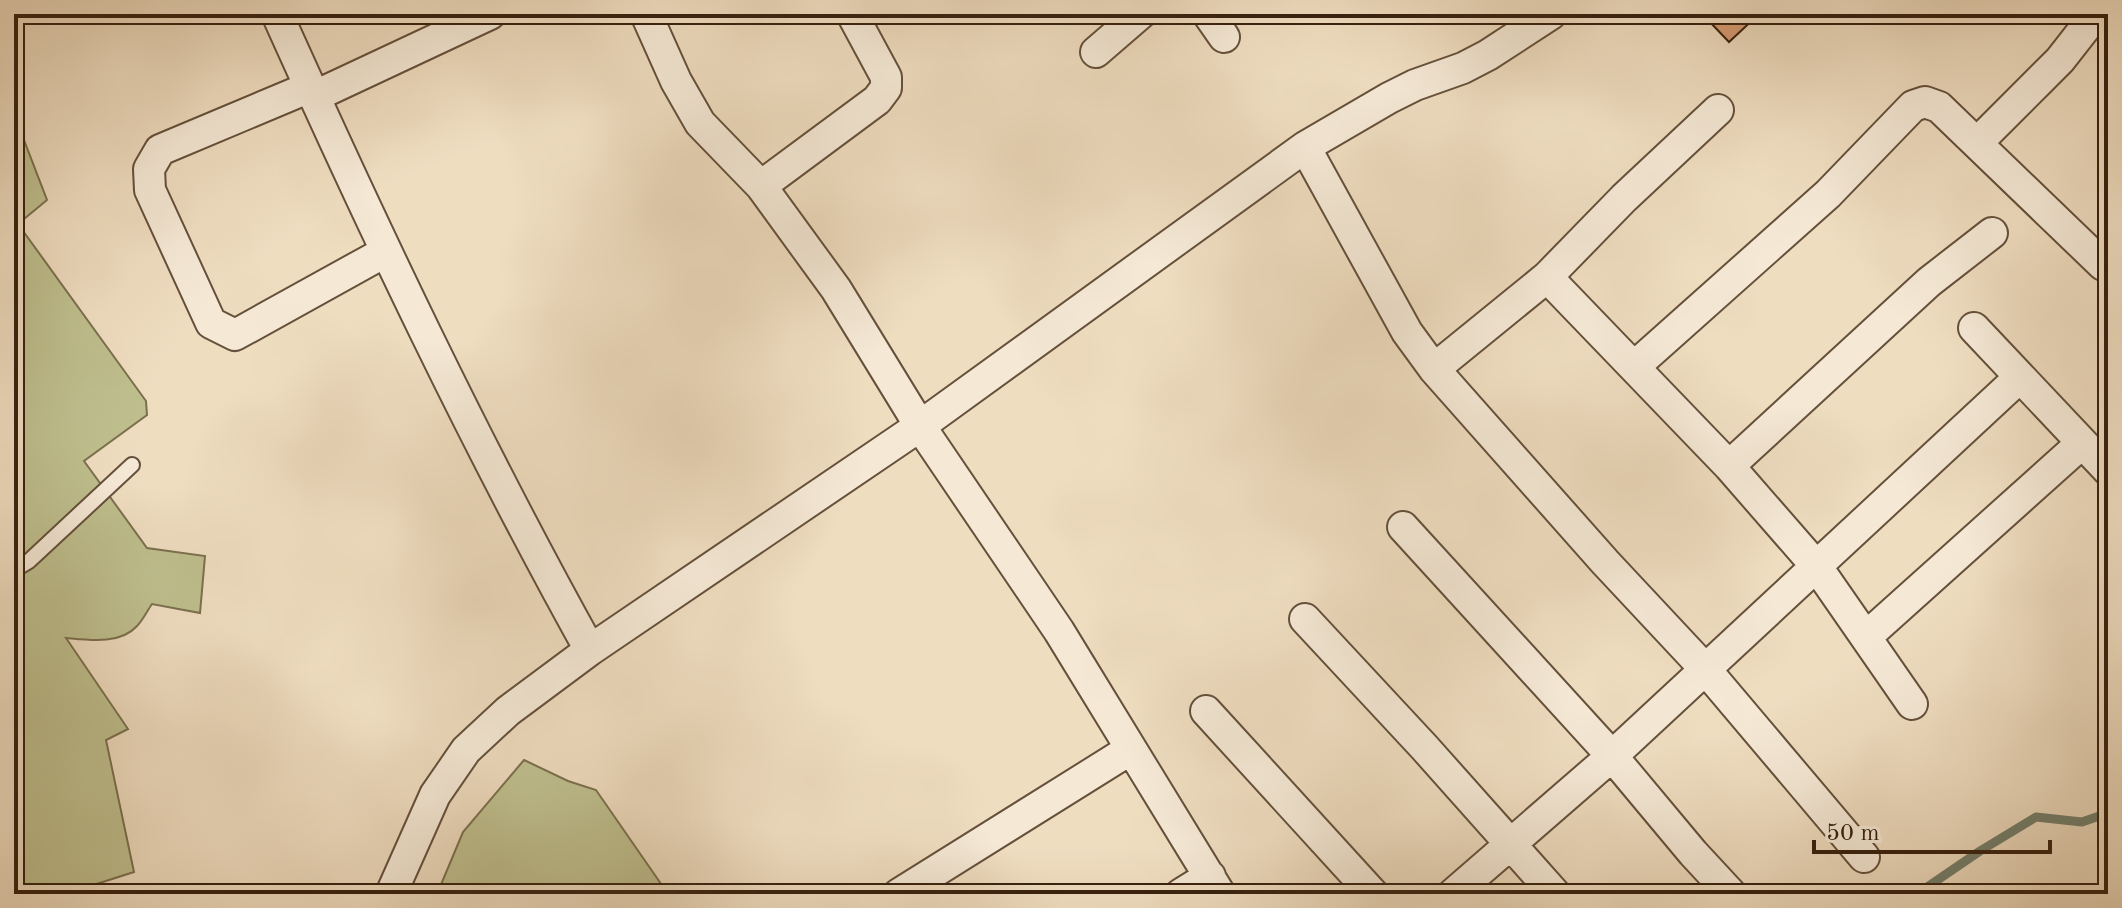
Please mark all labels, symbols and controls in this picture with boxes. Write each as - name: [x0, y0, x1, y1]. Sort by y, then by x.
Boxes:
- scale bar: [1814, 804, 2050, 854]
- text: 50 m: [1826, 822, 1880, 846]

